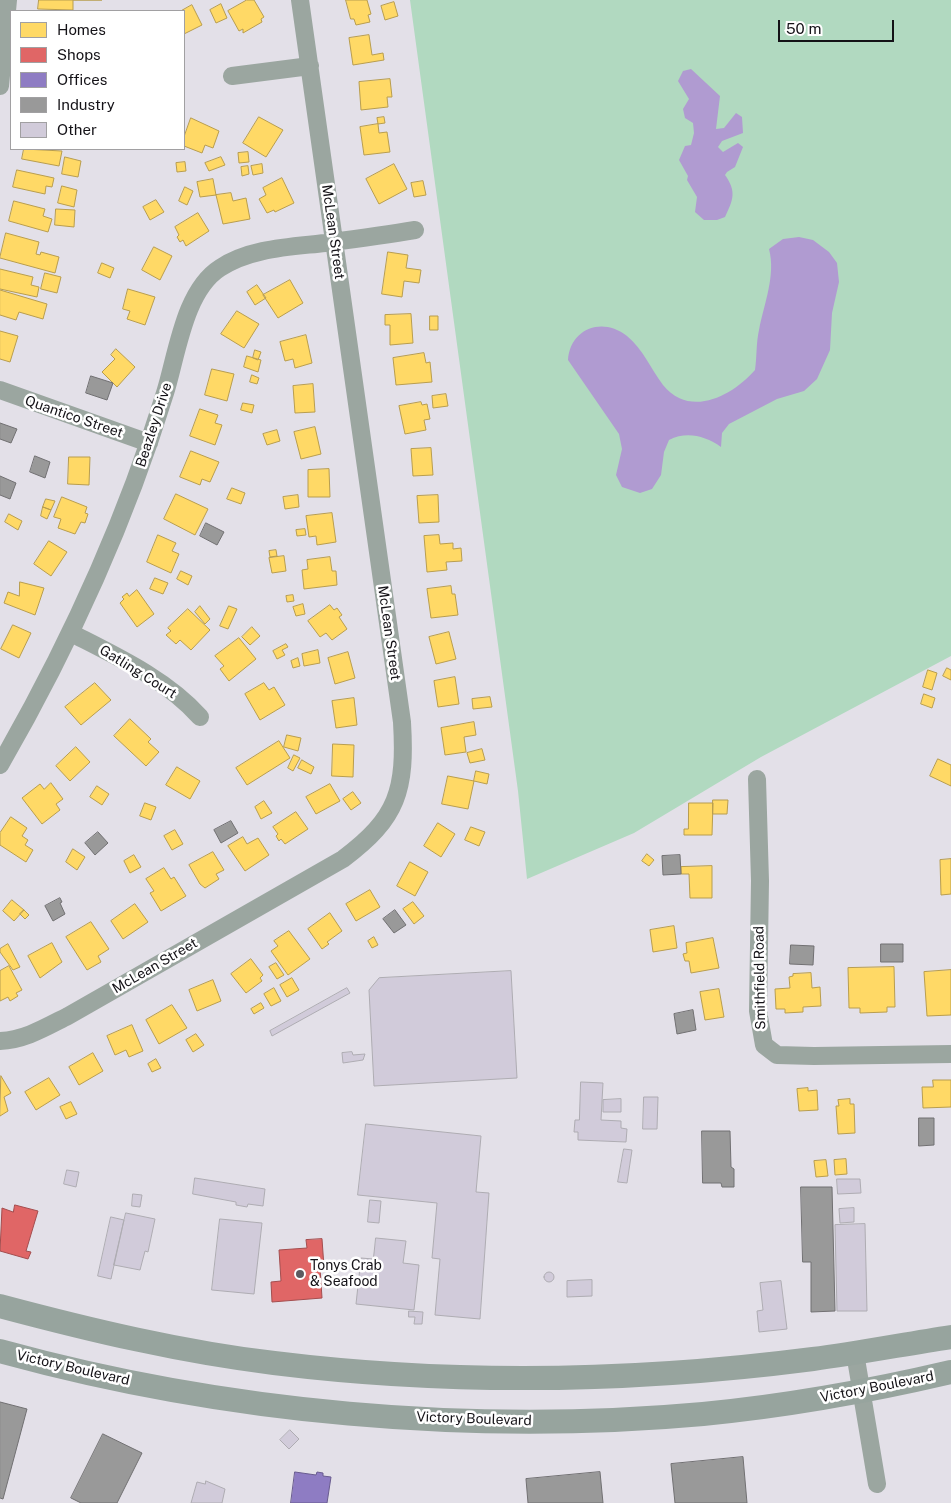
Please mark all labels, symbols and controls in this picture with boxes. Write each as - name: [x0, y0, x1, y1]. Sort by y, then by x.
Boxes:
- legend: [10, 10, 185, 150]
- scale bar: [781, 10, 897, 42]
- text: 50 m: [786, 20, 821, 37]
- text: Homes: [57, 21, 106, 38]
- text: Shops: [57, 46, 101, 63]
- text: Offices: [57, 71, 107, 88]
- text: Industry: [57, 96, 115, 113]
- text: Other: [57, 121, 97, 138]
- street label: McLean Street: [318, 184, 348, 280]
- street label: Beazley Drive: [132, 381, 176, 469]
- street label: Quantico Street: [23, 392, 125, 442]
- street label: McLean Street: [374, 585, 404, 681]
- street label: Gatling Court: [96, 642, 180, 702]
- street label: Smithfield Road: [751, 926, 769, 1030]
- street label: McLean Street: [109, 935, 201, 997]
- place label: Tonys Crab & Seafood: [310, 1258, 382, 1290]
- marker: Tonys Crab & Seafood: [294, 1268, 306, 1280]
- street label: Victory Boulevard: [15, 1347, 131, 1389]
- street label: Victory Boulevard: [819, 1368, 935, 1406]
- street label: Victory Boulevard: [416, 1409, 532, 1429]

